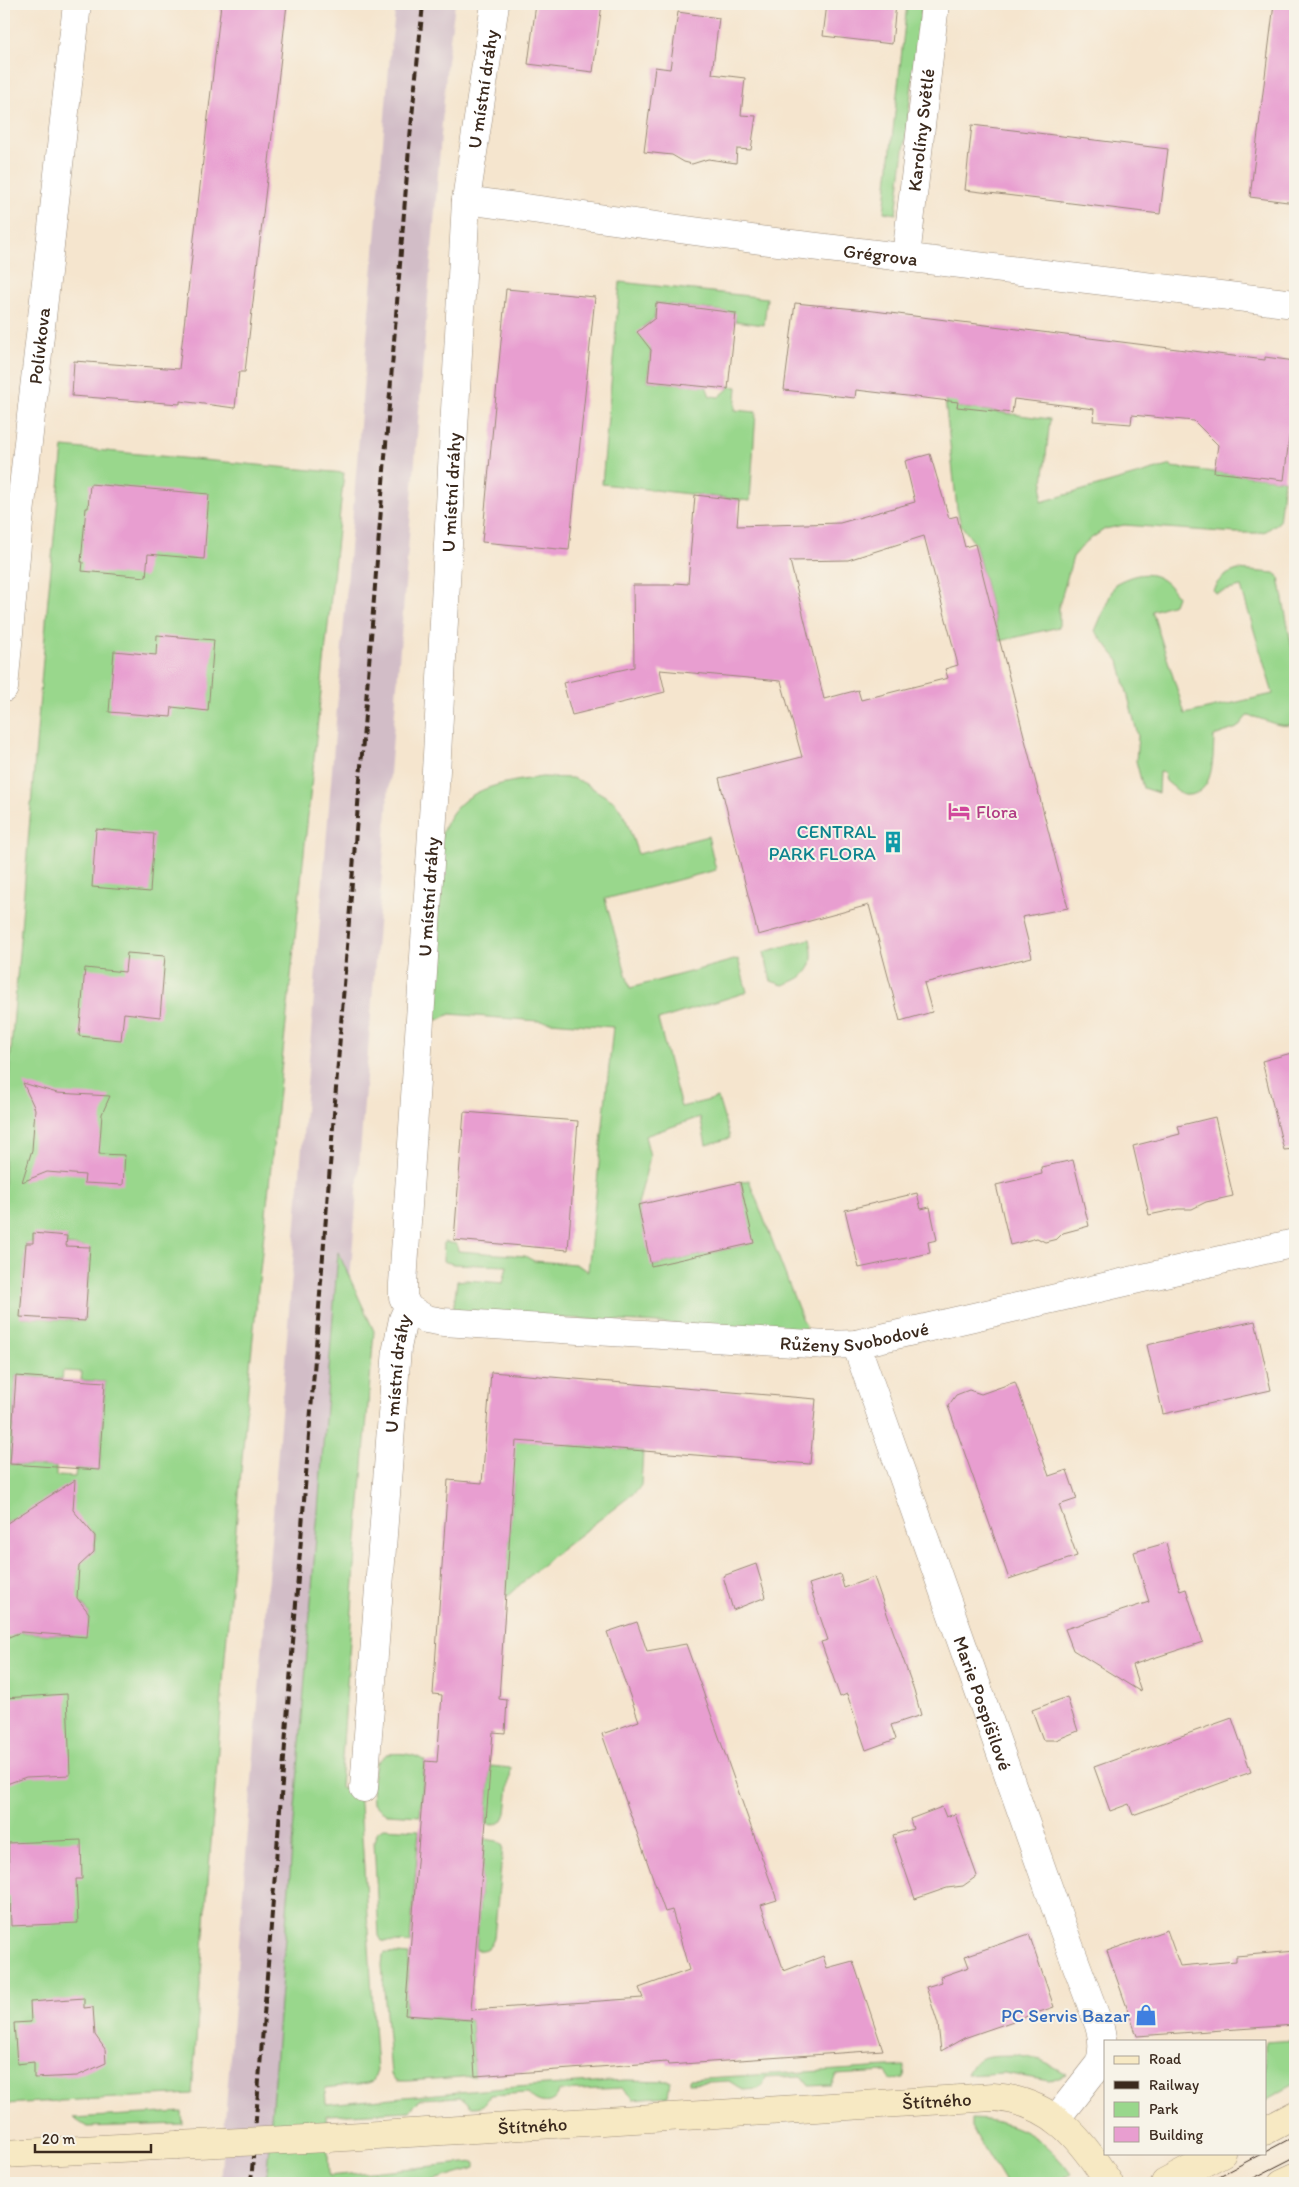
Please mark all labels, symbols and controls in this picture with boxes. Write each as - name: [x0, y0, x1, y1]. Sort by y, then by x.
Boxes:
- street label: U místní dráhy: [462, 28, 503, 150]
- street label: Karolíny Světlé: [902, 67, 939, 193]
- street label: Grégrova: [842, 239, 919, 270]
- street label: Polívkova: [23, 306, 55, 385]
- street label: U místní dráhy: [436, 432, 465, 553]
- hotel icon: Flora: [946, 798, 972, 824]
- place label: Flora: [976, 800, 1017, 823]
- place label: CENTRAL PARK FLORA: [768, 820, 876, 865]
- building icon: CENTRAL PARK FLORA: [880, 829, 906, 855]
- street label: U místní dráhy: [413, 836, 443, 957]
- street label: U místní dráhy: [379, 1309, 416, 1434]
- street label: Růženy Svobodové: [779, 1316, 931, 1357]
- street label: Marie Pospíšilové: [949, 1633, 1017, 1773]
- shop icon: PC Servis Bazar: [1133, 2002, 1159, 2028]
- place label: PC Servis Bazar: [1001, 2004, 1131, 2027]
- legend: [1104, 2040, 1266, 2154]
- text: Road: [1149, 2050, 1182, 2068]
- text: Railway: [1149, 2076, 1199, 2094]
- street label: Štítného: [901, 2087, 972, 2114]
- text: Park: [1149, 2100, 1179, 2118]
- street label: Štítného: [497, 2112, 568, 2139]
- scale bar: [35, 2122, 151, 2154]
- text: Building: [1149, 2126, 1203, 2144]
- text: 20 m: [42, 2130, 76, 2148]

